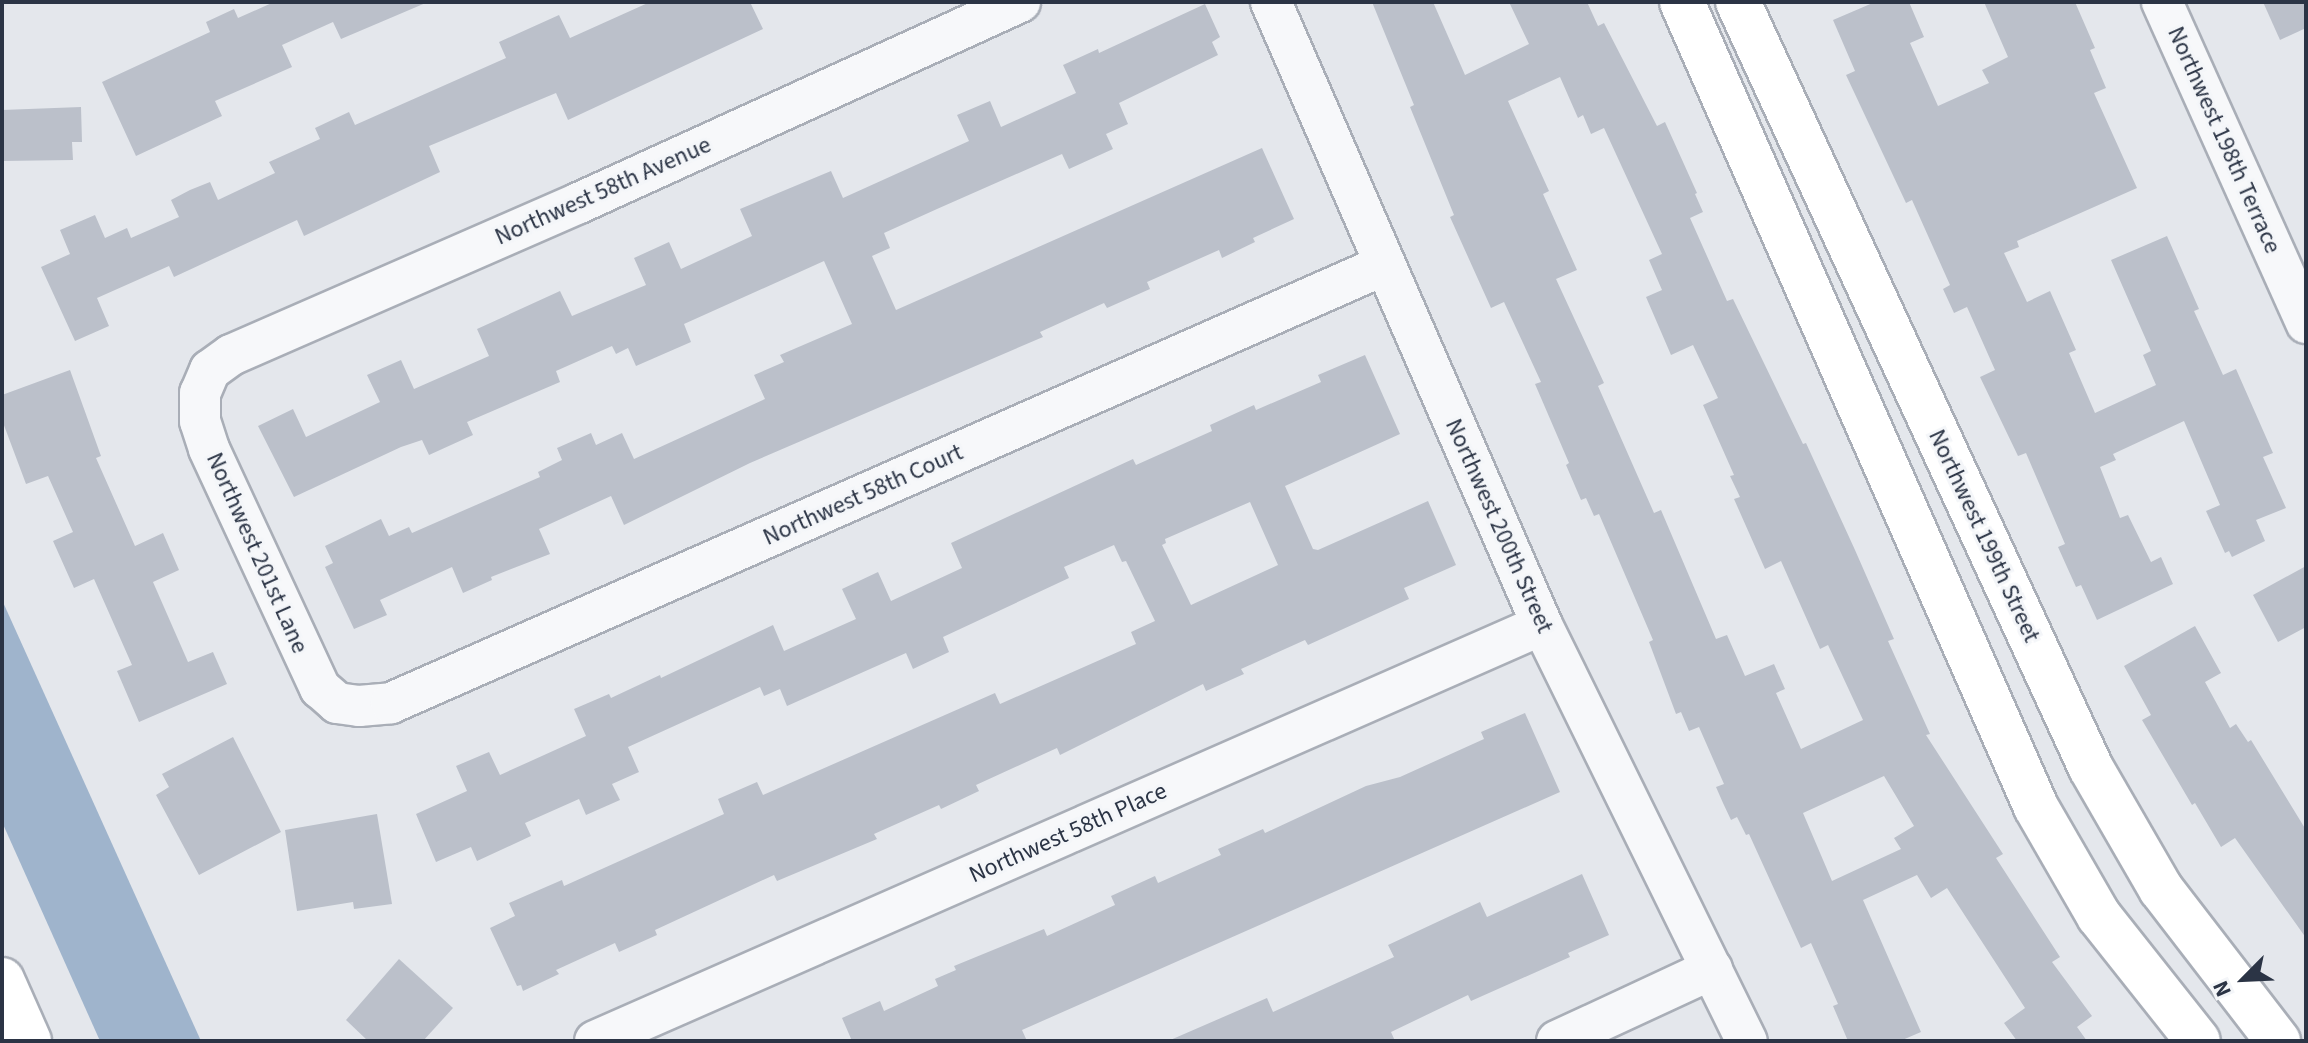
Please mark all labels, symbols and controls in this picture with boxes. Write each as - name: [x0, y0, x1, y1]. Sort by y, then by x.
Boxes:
- street label: Northwest 198th Terrace: [2161, 22, 2287, 258]
- street label: Northwest 58th Avenue: [491, 130, 715, 252]
- street label: Northwest 200th Street: [1439, 414, 1559, 638]
- street label: Northwest 199th Street: [1922, 425, 2046, 647]
- street label: Northwest 58th Court: [759, 438, 967, 552]
- street label: Northwest 201st Lane: [200, 448, 314, 658]
- street label: Northwest 58th Place: [965, 776, 1171, 890]
- north arrow: [2204, 939, 2284, 1019]
- text: N: [2204, 976, 2240, 1002]

